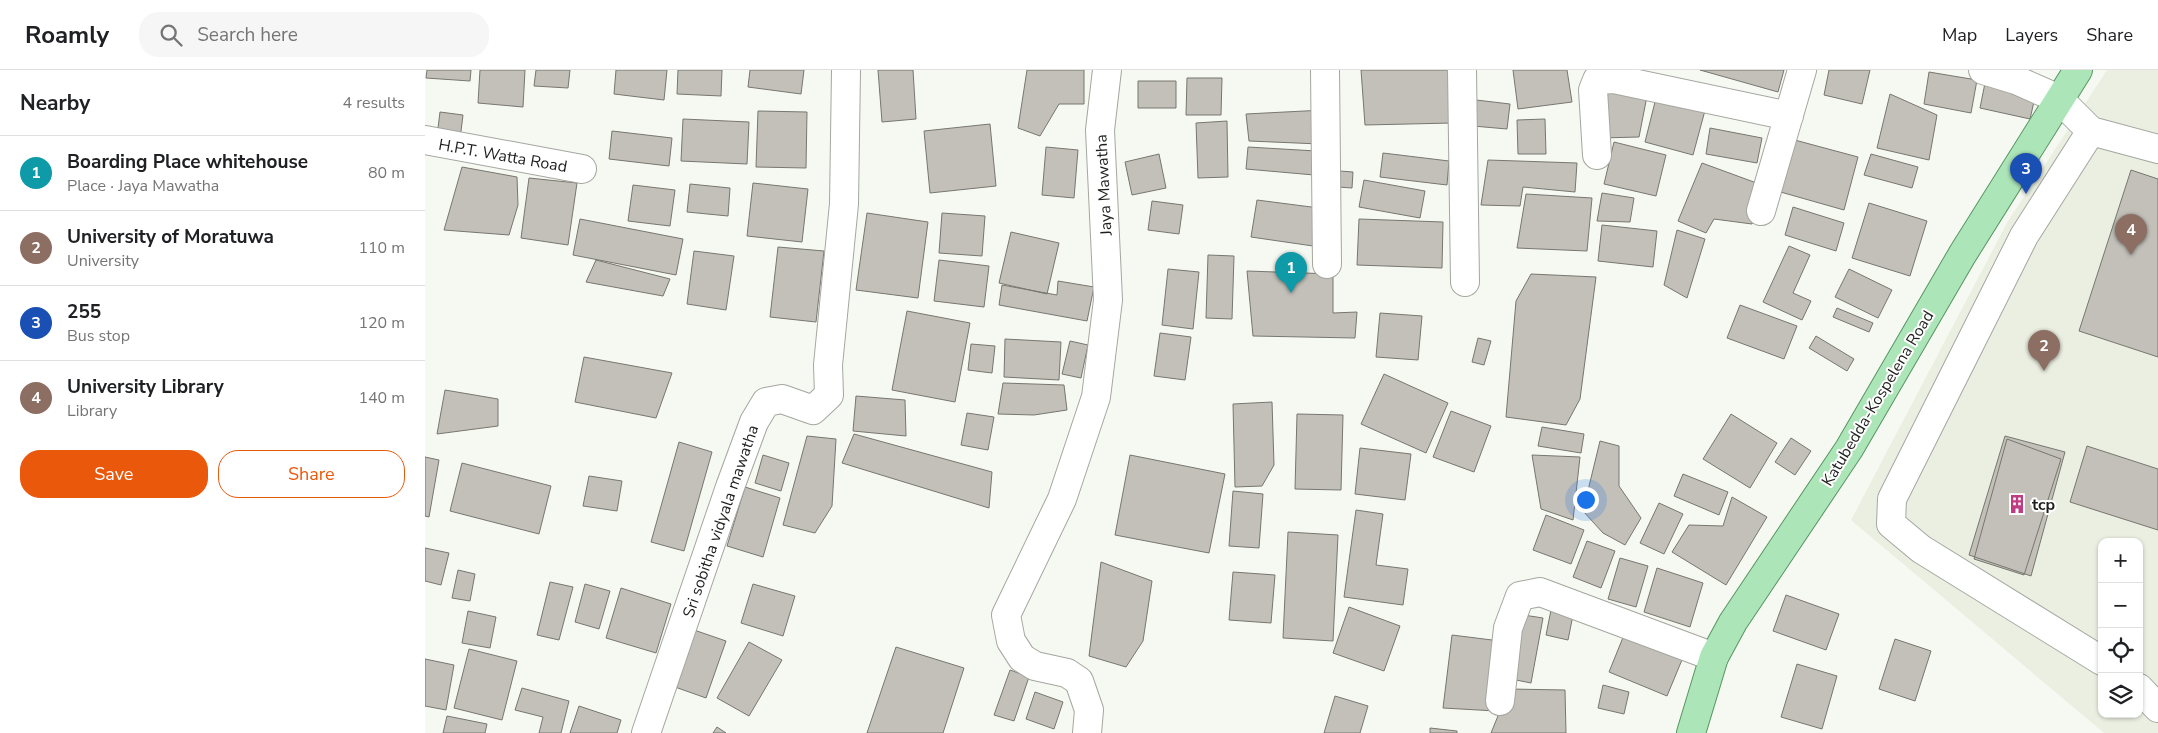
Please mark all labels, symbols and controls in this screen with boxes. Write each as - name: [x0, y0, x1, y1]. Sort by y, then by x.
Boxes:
- search box: [139, 12, 489, 57]
- text: Roamly: [25, 19, 109, 51]
- icon: search: [157, 21, 185, 49]
- text: Search here: [197, 22, 298, 48]
- text: Map: [1942, 23, 1977, 47]
- text: Layers: [2005, 23, 2058, 47]
- text: Share: [2086, 23, 2133, 47]
- text: Nearby: [20, 89, 90, 117]
- text: 4 results: [343, 92, 405, 114]
- street label: H.P.T. Watta Road: [437, 134, 569, 178]
- street label: Jaya Mawatha: [1090, 134, 1118, 237]
- text: Boarding Place whitehouse: [67, 149, 308, 175]
- pin: 3: [2010, 153, 2042, 194]
- text: 1: [31, 162, 41, 184]
- text: 80 m: [368, 162, 405, 184]
- text: Place · Jaya Mawatha: [67, 175, 219, 197]
- pin: 4: [2115, 214, 2147, 255]
- text: University of Moratuwa: [67, 224, 274, 250]
- text: 2: [31, 237, 41, 259]
- text: 110 m: [358, 237, 405, 259]
- text: University: [67, 250, 139, 272]
- pin: 1: [1275, 252, 1307, 293]
- text: 255: [67, 299, 101, 325]
- street label: Katubedda-Kospelena Road: [1817, 307, 1939, 490]
- text: 3: [31, 312, 41, 334]
- text: 120 m: [358, 312, 405, 334]
- text: Bus stop: [67, 325, 130, 347]
- pin: 2: [2028, 330, 2060, 371]
- text: University Library: [67, 374, 224, 400]
- text: 4: [31, 387, 41, 409]
- text: 140 m: [358, 387, 405, 409]
- text: Library: [67, 400, 117, 422]
- street label: Sri sobitha vidyala mawatha: [678, 422, 764, 621]
- button: Save: [20, 450, 208, 498]
- button: Share: [218, 450, 405, 498]
- your location: [1573, 487, 1599, 513]
- building icon: tcp: [2006, 493, 2028, 515]
- place label: tcp: [2032, 494, 2055, 516]
- map controls: [2098, 538, 2143, 718]
- button: +: [2098, 538, 2143, 583]
- button: −: [2098, 583, 2143, 628]
- button: locate: [2098, 628, 2143, 673]
- button: layers: [2098, 673, 2143, 718]

